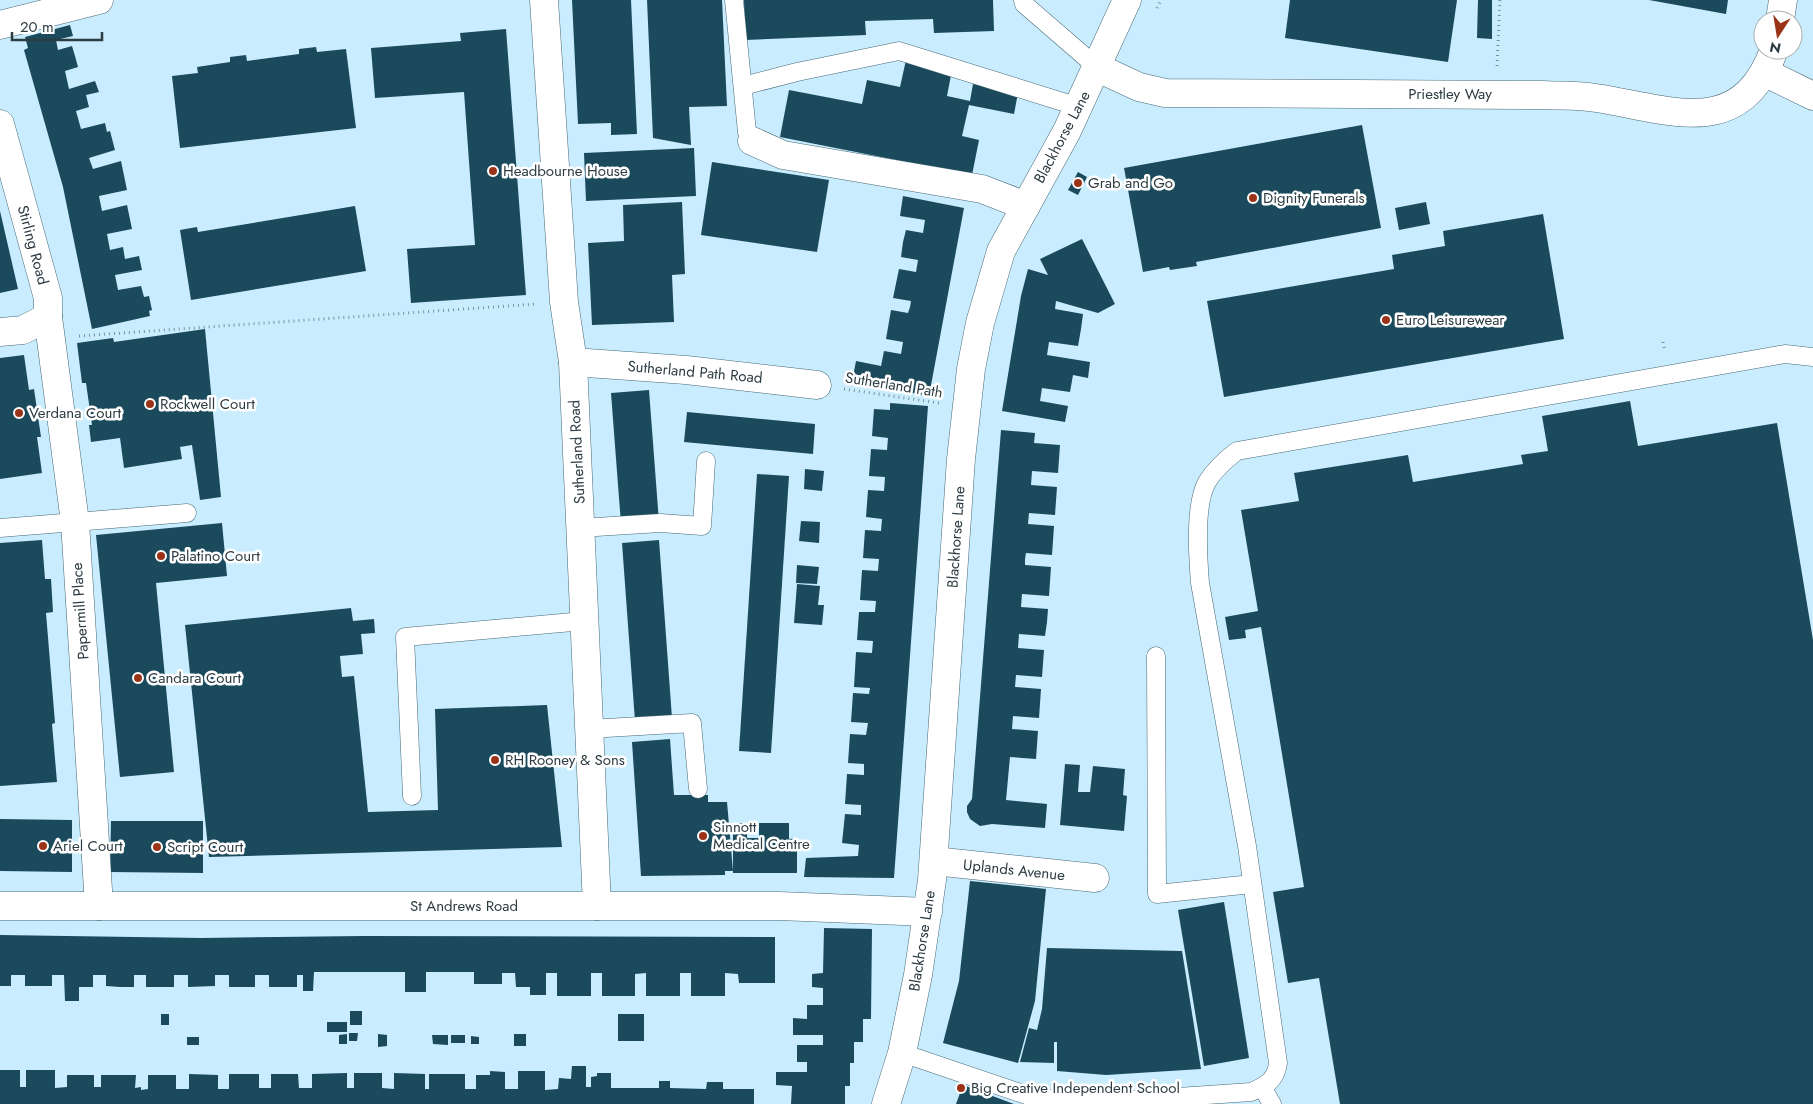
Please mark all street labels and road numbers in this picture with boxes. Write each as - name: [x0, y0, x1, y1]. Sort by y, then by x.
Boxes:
- street label: Priestley Way: [1408, 83, 1492, 105]
- street label: Blackhorse Lane: [1028, 87, 1096, 187]
- street label: Stirling Road: [12, 203, 54, 287]
- street label: Sutherland Path Road: [627, 355, 763, 389]
- street label: Sutherland Path: [844, 366, 944, 404]
- street label: Sutherland Road: [563, 399, 591, 505]
- street label: Blackhorse Lane: [941, 485, 971, 589]
- street label: Papermill Place: [66, 561, 94, 660]
- street label: Uplands Avenue: [962, 854, 1066, 886]
- street label: Blackhorse Lane: [903, 889, 941, 993]
- street label: St Andrews Road: [410, 895, 518, 917]

